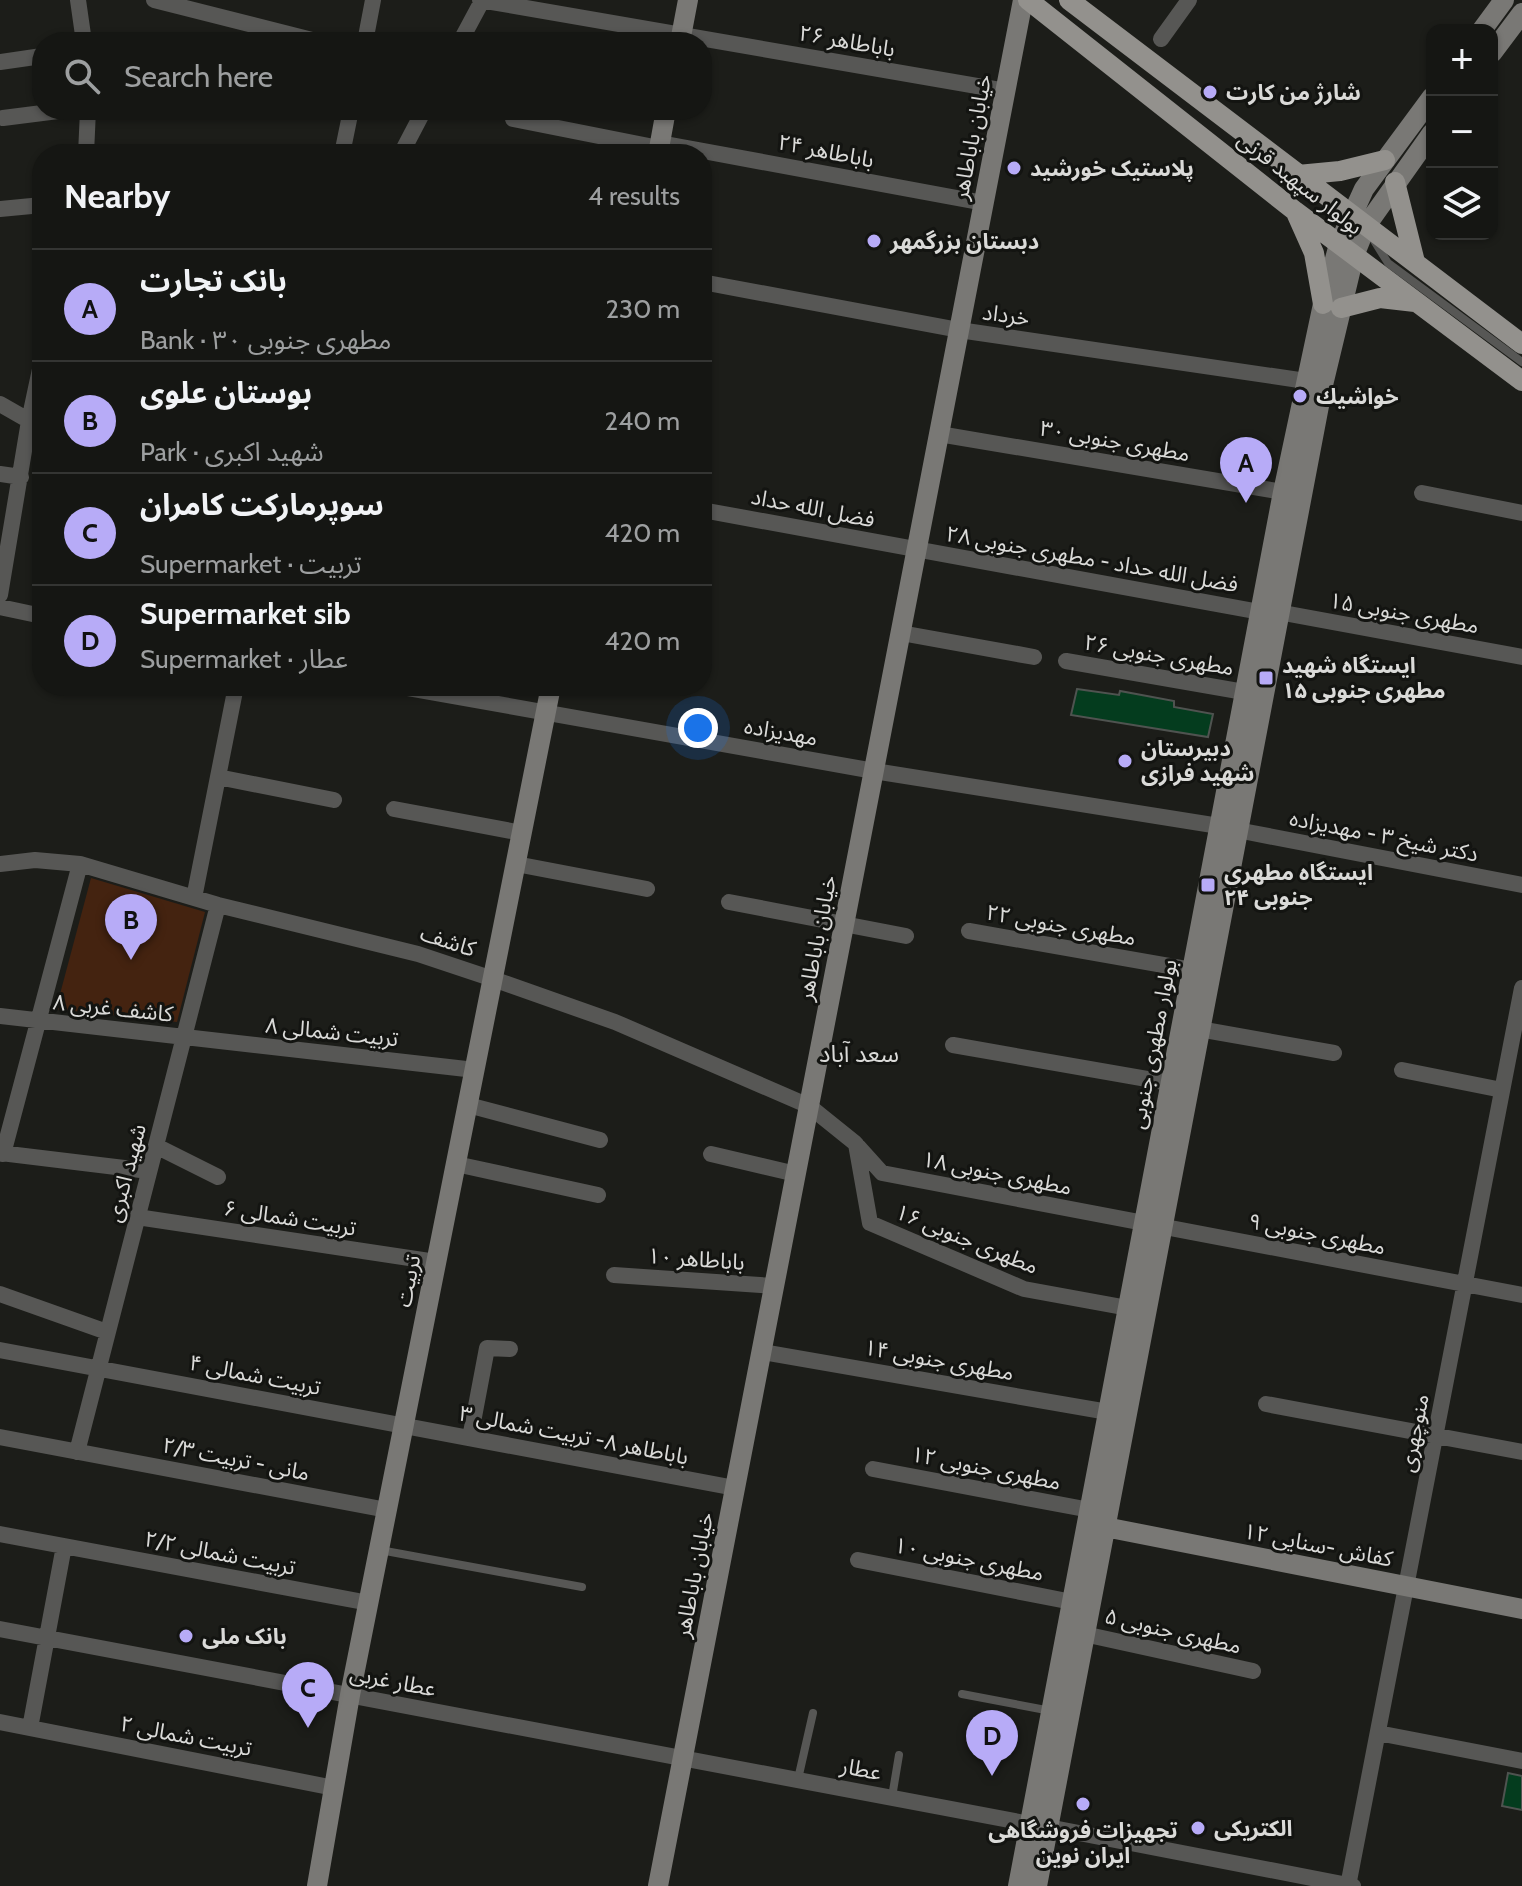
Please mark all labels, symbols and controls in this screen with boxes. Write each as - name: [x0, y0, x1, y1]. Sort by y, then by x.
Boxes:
- street label: باباطاهر ۲۶: [797, 19, 897, 63]
- map controls: [1426, 24, 1498, 240]
- button: +: [1426, 24, 1498, 96]
- search box: [32, 32, 712, 120]
- icon: search: [60, 54, 104, 98]
- text: Search here: [124, 58, 273, 95]
- street label: خیابان باباطاهر: [946, 72, 997, 203]
- place label: شارژ من کارت: [1226, 79, 1361, 106]
- marker: شارژ من کارت: [1201, 83, 1219, 101]
- button: −: [1426, 96, 1498, 168]
- street label: بولوار سپهبد قرنی: [1231, 126, 1368, 241]
- street label: باباطاهر ۲۴: [776, 128, 876, 174]
- place label: پلاستیک خورشید: [1030, 155, 1194, 182]
- marker: پلاستیک خورشید: [1005, 159, 1023, 177]
- button: layers: [1426, 168, 1498, 240]
- text: Nearby: [64, 175, 171, 217]
- text: 4 results: [588, 180, 680, 212]
- place label: دبستان بزرگمهر: [889, 228, 1039, 255]
- marker: دبستان بزرگمهر: [865, 232, 883, 250]
- text: بانک تجارت: [140, 262, 287, 299]
- text: A: [82, 293, 98, 325]
- text: 230 m: [606, 293, 680, 325]
- street label: خرداد: [981, 298, 1031, 332]
- text: Bank · مطهری جنوبی ۳۰: [140, 324, 392, 356]
- text: بوستان علوی: [140, 374, 312, 411]
- place label: خواشيك: [1316, 383, 1399, 410]
- marker: خواشيك: [1291, 387, 1309, 405]
- text: B: [82, 405, 98, 437]
- text: 240 m: [605, 405, 680, 437]
- street label: مطهری جنوبی ۳۰: [1038, 415, 1192, 467]
- text: Park · شهید اکبری: [140, 436, 324, 468]
- pin: A: [1220, 437, 1272, 503]
- street label: فضل الله حداد: [749, 483, 877, 533]
- text: سوپرمارکت کامران: [140, 486, 384, 523]
- text: C: [82, 517, 98, 549]
- text: 420 m: [605, 517, 680, 549]
- street label: فضل الله حداد - مطهری جنوبی ۲۸: [944, 520, 1240, 598]
- text: Supermarket · تربیت: [140, 548, 362, 580]
- street label: مطهری جنوبی ۱۵: [1327, 587, 1481, 639]
- text: Supermarket sib: [140, 595, 351, 632]
- text: D: [81, 625, 99, 657]
- text: 420 m: [605, 625, 680, 657]
- street label: مطهری جنوبی ۲۶: [1082, 629, 1236, 681]
- text: Supermarket · عطار: [140, 643, 348, 675]
- place label: ایستگاه شهید مطهری جنوبی ۱۵: [1282, 652, 1446, 704]
- marker: ایستگاه شهید مطهری جنوبی ۱۵: [1257, 669, 1275, 687]
- your location: [678, 708, 718, 748]
- street label: مهدیزاده: [742, 712, 820, 752]
- place label: دبیرستان شهید فرازی: [1141, 735, 1255, 787]
- marker: دبیرستان شهید فرازی: [1116, 752, 1134, 770]
- street label: دکتر شیخ ۳ - مهدیزاده: [1287, 804, 1481, 870]
- place label: ایستگاه مطهری جنوبی ۲۴: [1224, 859, 1373, 911]
- street label: خیابان باباطاهر: [791, 873, 842, 1004]
- marker: ایستگاه مطهری جنوبی ۲۴: [1199, 876, 1217, 894]
- pin: B: [105, 894, 157, 960]
- street label: مطهری جنوبی ۲۲: [984, 899, 1138, 951]
- street label: کاشف: [417, 919, 480, 963]
- street label: بولوار مطهری جنوبی: [1123, 957, 1183, 1131]
- street label: کاشف غربی ۸: [52, 988, 175, 1028]
- street label: تربیت شمالی ۸: [264, 1012, 400, 1052]
- district label: سعد آباد: [819, 1039, 899, 1068]
- street label: شهید اکبری: [100, 1121, 152, 1225]
- street label: مطهری جنوبی ۱۸: [920, 1145, 1074, 1201]
- street label: تربیت شمالی ۶: [222, 1194, 358, 1242]
- street label: مطهری جنوبی ۱۶: [892, 1198, 1042, 1280]
- street label: مطهری جنوبی ۹: [1246, 1207, 1388, 1261]
- street label: باباطاهر ۱۰: [646, 1242, 746, 1276]
- street label: تربیت: [390, 1253, 426, 1309]
- street label: مطهری جنوبی ۱۴: [862, 1334, 1016, 1386]
- street label: تربیت شمالی ۴: [187, 1349, 323, 1401]
- street label: منوچهری: [1393, 1392, 1436, 1475]
- street label: باباطاهر ۸- تربیت شمالی ۳: [457, 1400, 691, 1470]
- street label: مانی - تربیت ۲/۳: [160, 1432, 312, 1486]
- street label: مطهری جنوبی ۱۲: [909, 1440, 1063, 1496]
- street label: خیابان باباطاهر: [668, 1510, 719, 1641]
- street label: کفاش -سنایی ۱۲: [1241, 1517, 1396, 1573]
- street label: تربیت شمالی ۲/۲: [142, 1525, 298, 1581]
- street label: مطهری جنوبی ۱۰: [892, 1531, 1046, 1587]
- street label: مطهری جنوبی ۵: [1102, 1602, 1244, 1660]
- place label: بانک ملی: [202, 1623, 287, 1650]
- marker: بانک ملی: [177, 1627, 195, 1645]
- street label: عطار غربی: [348, 1659, 438, 1703]
- pin: C: [282, 1662, 334, 1728]
- street label: تربیت شمالی ۲: [118, 1710, 254, 1762]
- pin: D: [966, 1710, 1018, 1776]
- street label: عطار: [837, 1752, 884, 1786]
- marker: تجهیزات فروشگاهی ایران نوین: [1074, 1795, 1092, 1813]
- place label: الکتریکی: [1214, 1815, 1293, 1842]
- place label: تجهیزات فروشگاهی ایران نوین: [988, 1817, 1178, 1869]
- marker: الکتریکی: [1189, 1819, 1207, 1837]

